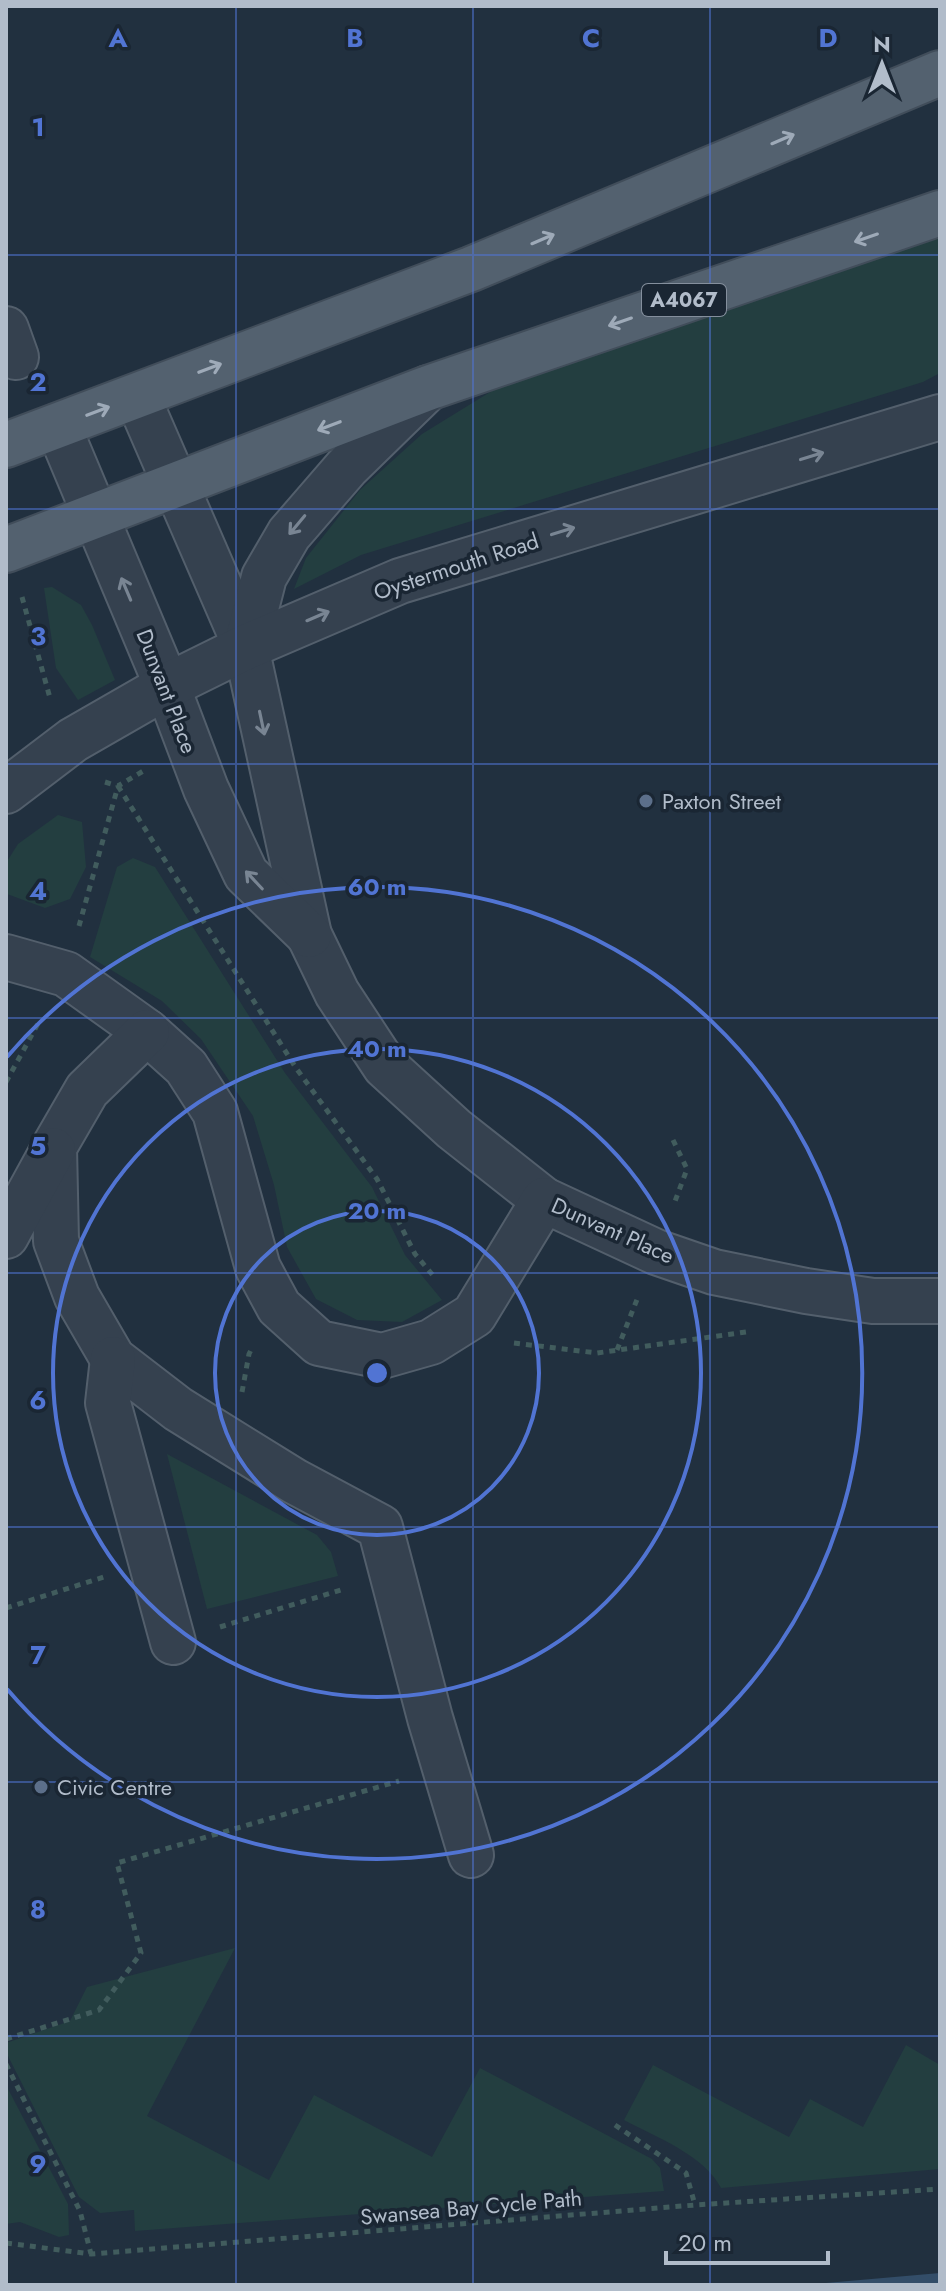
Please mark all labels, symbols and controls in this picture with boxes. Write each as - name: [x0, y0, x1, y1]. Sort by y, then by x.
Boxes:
- text: A: [107, 19, 128, 57]
- text: B: [346, 19, 364, 57]
- text: C: [582, 19, 600, 57]
- text: D: [818, 19, 838, 57]
- north arrow: [842, 24, 922, 104]
- text: N: [873, 28, 891, 60]
- text: 1: [31, 108, 45, 146]
- one-way arrow: [770, 131, 795, 145]
- one-way arrow: [530, 230, 555, 245]
- one-way arrow: [854, 232, 879, 247]
- road number: A4067: [642, 284, 726, 316]
- one-way arrow: [608, 316, 633, 331]
- one-way arrow: [197, 360, 222, 374]
- text: 2: [29, 363, 47, 401]
- one-way arrow: [85, 403, 110, 417]
- one-way arrow: [317, 419, 342, 434]
- one-way arrow: [798, 448, 824, 463]
- one-way arrow: [288, 514, 306, 534]
- one-way arrow: [550, 523, 575, 537]
- street label: Oystermouth Road: [369, 524, 543, 608]
- one-way arrow: [117, 577, 132, 602]
- one-way arrow: [305, 608, 330, 623]
- text: 3: [30, 617, 46, 655]
- street label: Dunvant Place: [129, 624, 205, 758]
- one-way arrow: [256, 710, 271, 735]
- place label: Paxton Street: [662, 785, 782, 817]
- marker: Paxton Street: [637, 792, 655, 810]
- text: 60 m: [348, 869, 406, 904]
- one-way arrow: [244, 870, 263, 890]
- text: 4: [29, 872, 47, 910]
- text: 40 m: [347, 1031, 407, 1066]
- text: 5: [30, 1127, 46, 1165]
- street label: Dunvant Place: [547, 1189, 679, 1271]
- text: 20 m: [348, 1193, 406, 1228]
- centre of rings: [363, 1359, 391, 1387]
- text: 6: [29, 1381, 47, 1419]
- text: 7: [30, 1636, 46, 1674]
- place label: Civic Centre: [57, 1771, 172, 1803]
- marker: Civic Centre: [32, 1778, 50, 1796]
- text: 8: [30, 1890, 46, 1928]
- text: 9: [29, 2145, 47, 2183]
- street label: Swansea Bay Cycle Path: [359, 2181, 583, 2233]
- scale bar: [666, 2215, 828, 2265]
- text: 20 m: [678, 2225, 732, 2260]

